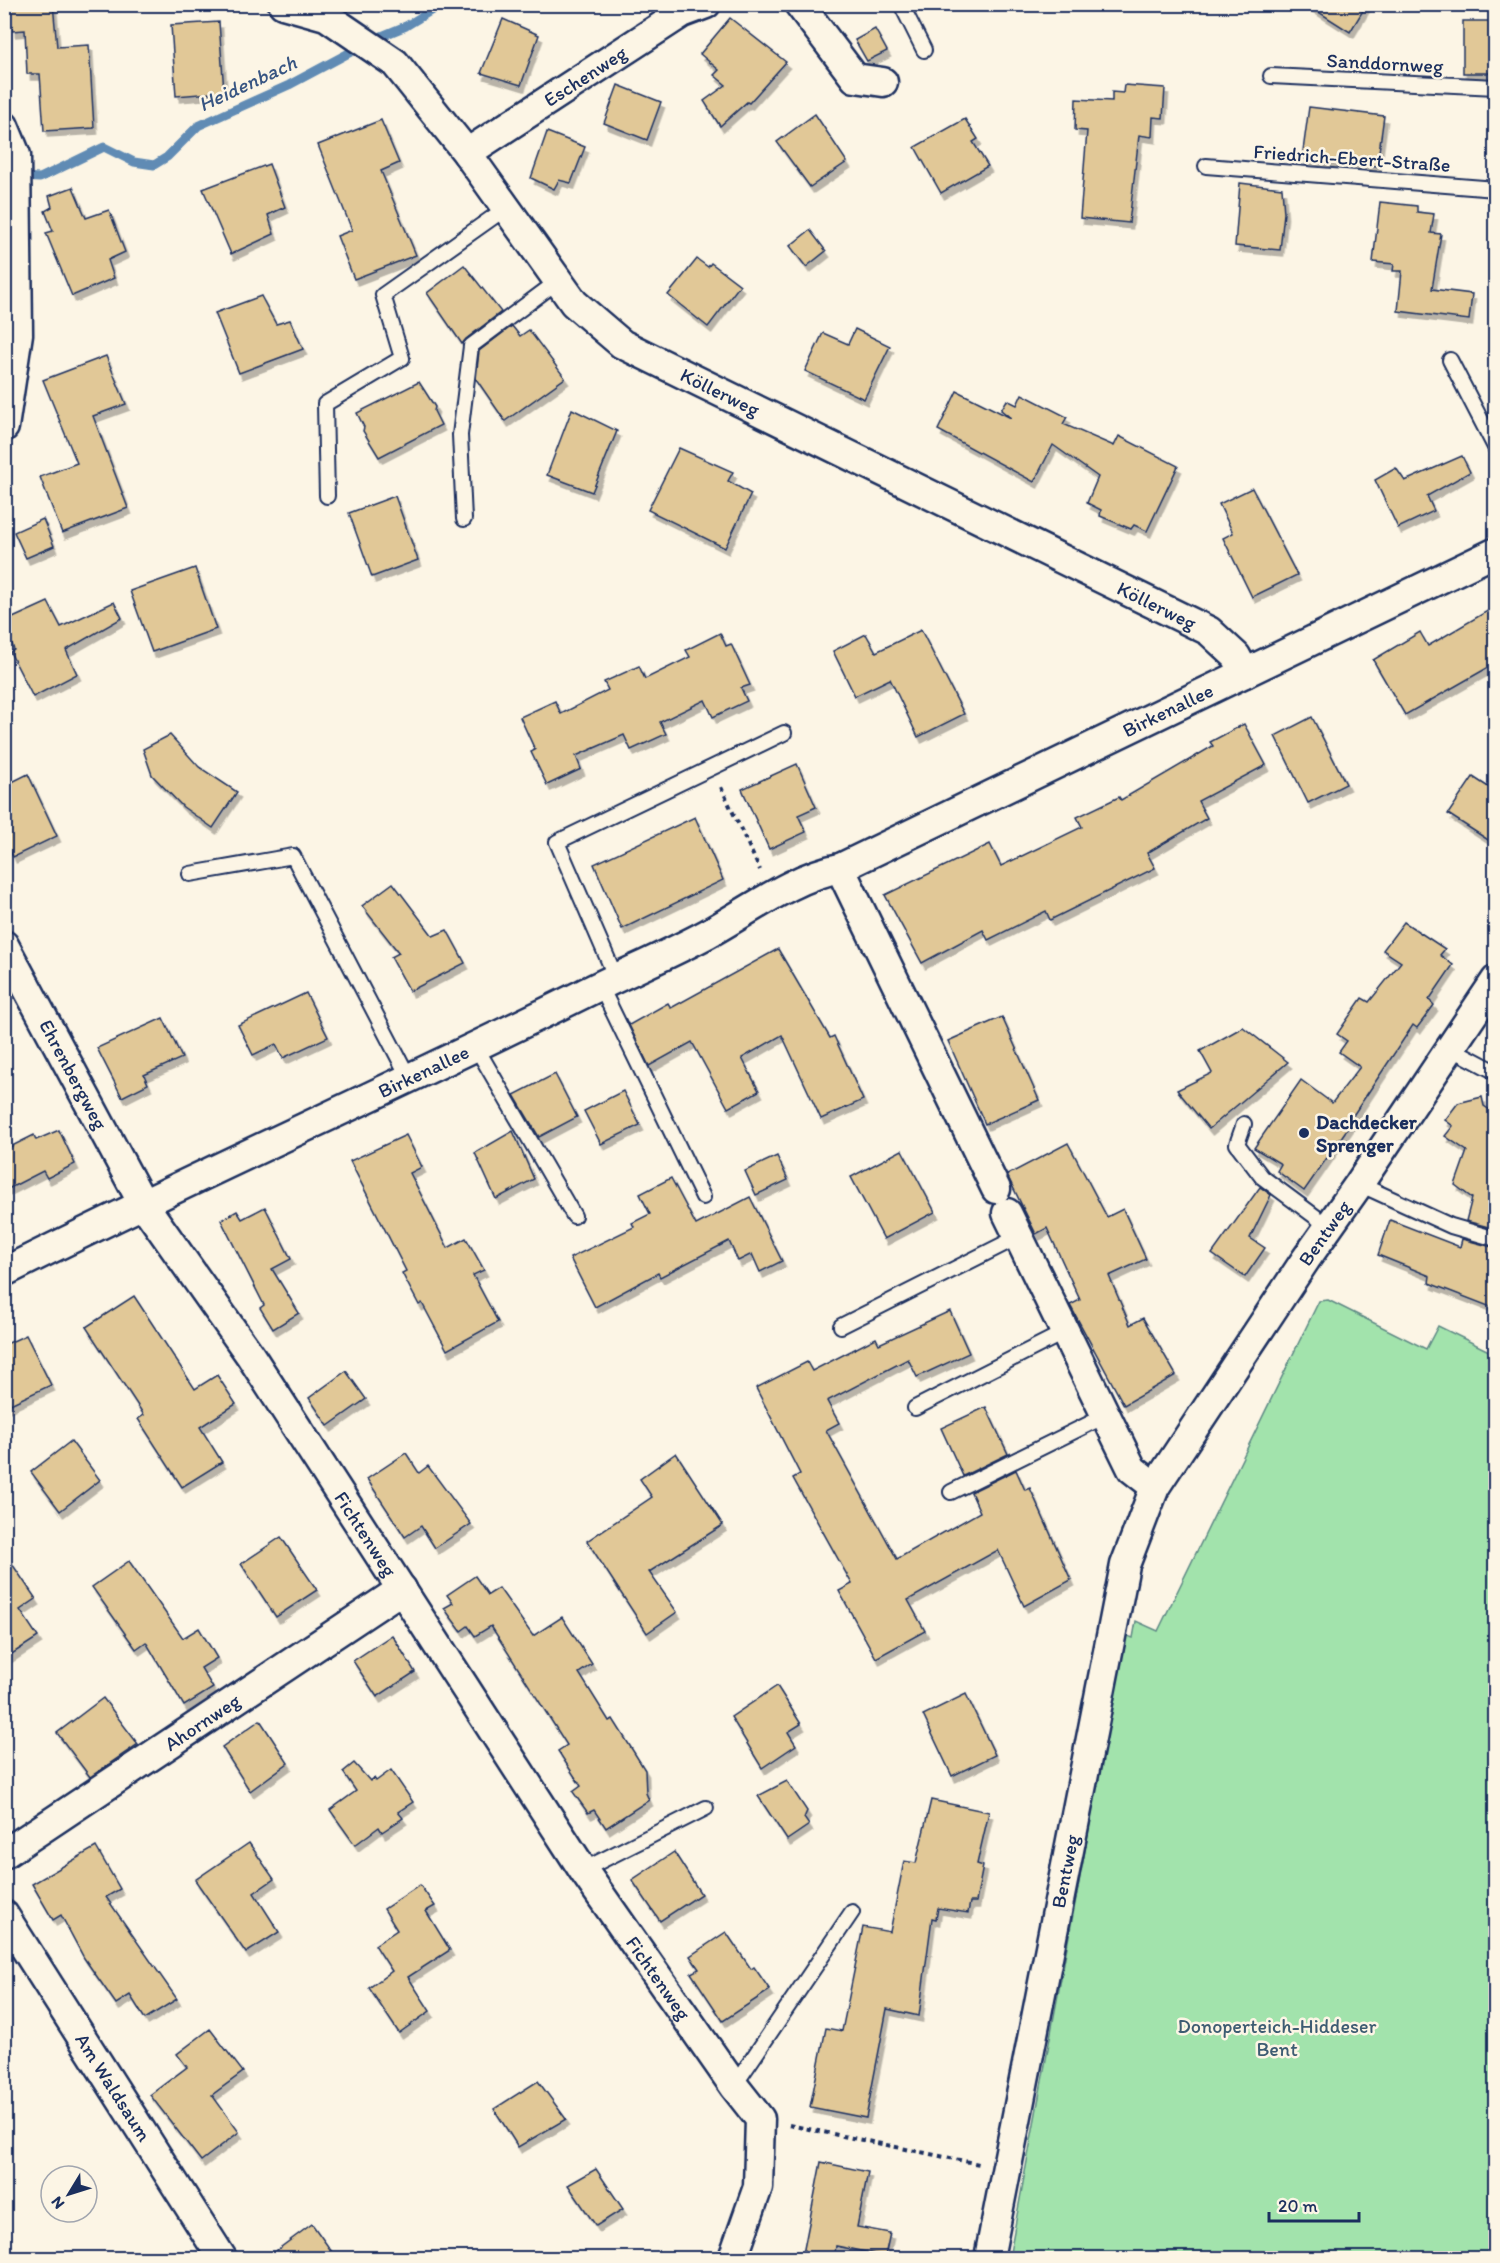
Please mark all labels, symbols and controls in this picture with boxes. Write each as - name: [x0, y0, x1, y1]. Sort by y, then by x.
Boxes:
- street label: Eschenweg: [539, 40, 632, 112]
- street label: Sanddornweg: [1326, 48, 1445, 78]
- water label: Heidenbach: [194, 49, 300, 117]
- street label: Friedrich-Ebert-Straße: [1253, 139, 1451, 177]
- street label: Köllerweg: [677, 363, 764, 422]
- street label: Köllerweg: [1113, 576, 1201, 635]
- street label: Birkenallee: [1118, 678, 1217, 742]
- street label: Ehrenbergweg: [34, 1015, 113, 1134]
- street label: Birkenallee: [374, 1039, 473, 1103]
- place label: Dachdecker Sprenger: [1316, 1110, 1418, 1158]
- marker: Dachdecker Sprenger: [1297, 1126, 1311, 1140]
- street label: Bentweg: [1293, 1195, 1356, 1270]
- street label: Fichtenweg: [329, 1487, 402, 1582]
- street label: Ahornweg: [160, 1688, 245, 1756]
- street label: Bentweg: [1046, 1832, 1084, 1910]
- street label: Fichtenweg: [621, 1931, 696, 2025]
- park label: Donoperteich-Hiddeser Bent: [1178, 2014, 1377, 2061]
- street label: Am Waldsaum: [70, 2029, 157, 2146]
- north arrow: [39, 2164, 99, 2224]
- scale bar: [1269, 2185, 1359, 2223]
- text: N: [47, 2193, 68, 2213]
- text: 20 m: [1278, 2195, 1318, 2217]

